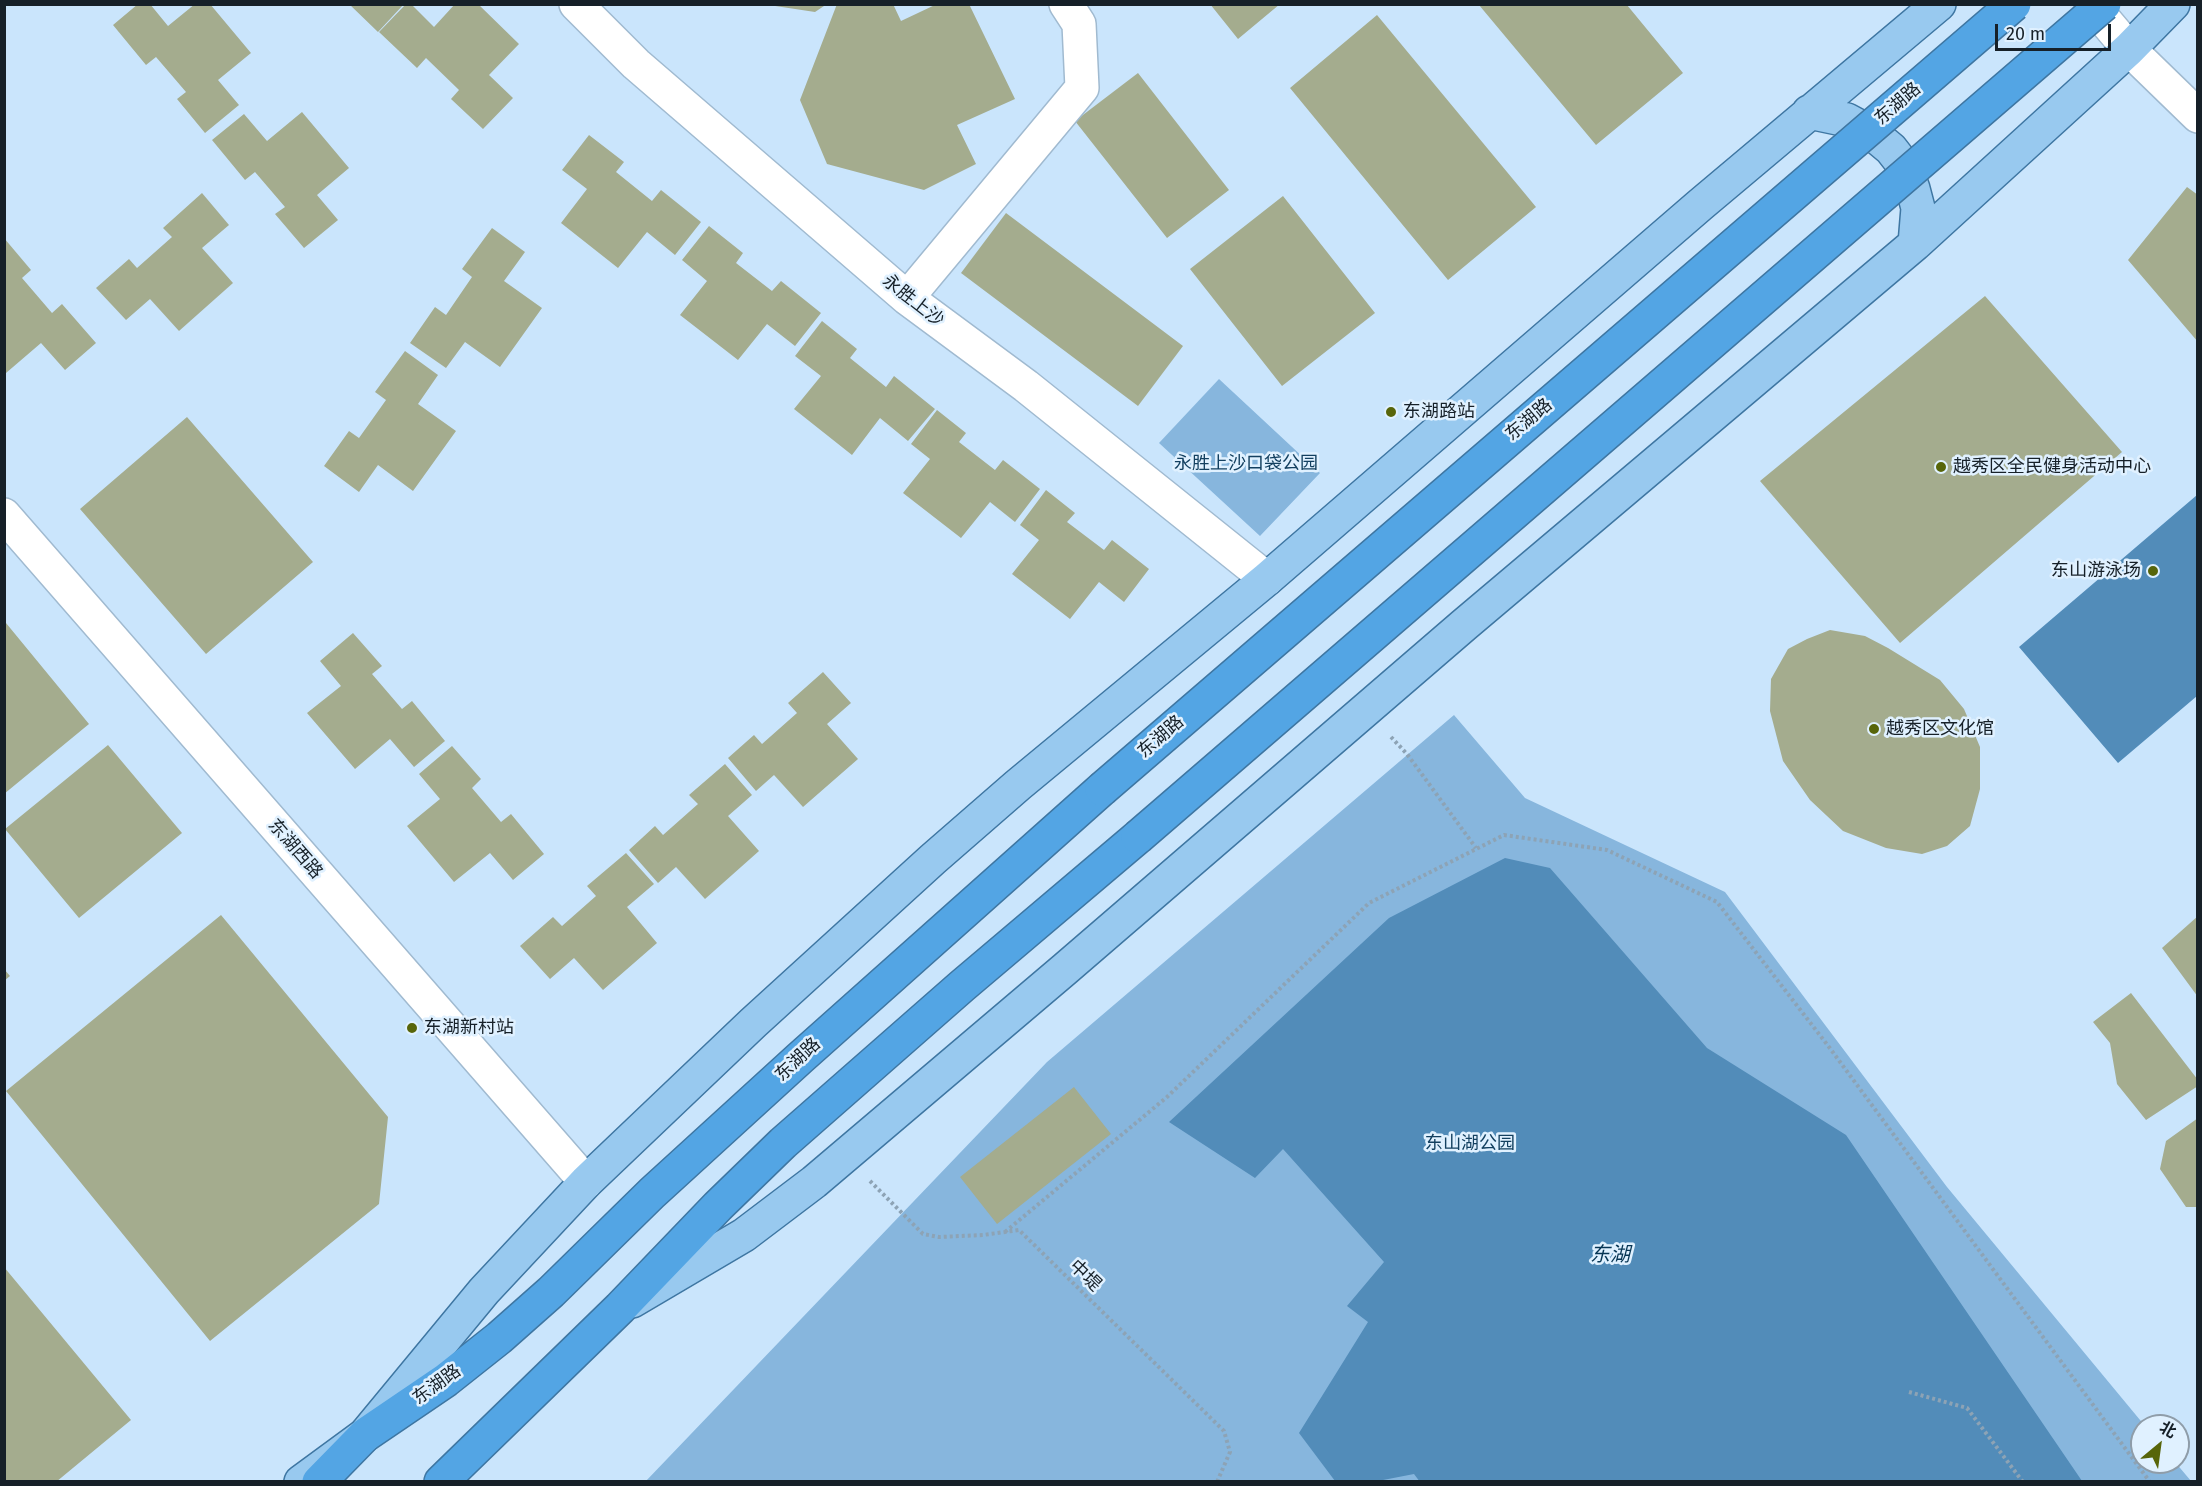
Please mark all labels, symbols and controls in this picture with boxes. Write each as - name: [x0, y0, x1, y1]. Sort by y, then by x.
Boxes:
- scale bar: [1998, 12, 2114, 50]
- text: 20 m: [2006, 23, 2045, 45]
- street label: 东湖路: [1871, 78, 1925, 130]
- street label: 永胜上沙: [878, 270, 948, 332]
- street label: 东湖路: [1501, 394, 1557, 446]
- place label: 东湖路站: [1403, 401, 1475, 423]
- marker: 东湖路站: [1384, 405, 1398, 419]
- park label: 永胜上沙口袋公园: [1174, 453, 1318, 475]
- place label: 越秀区全民健身活动中心: [1953, 456, 2151, 478]
- marker: 越秀区全民健身活动中心: [1934, 460, 1948, 474]
- place label: 东山游泳场: [2051, 560, 2141, 582]
- marker: 东山游泳场: [2146, 564, 2160, 578]
- street label: 东湖路: [1134, 711, 1188, 763]
- place label: 越秀区文化馆: [1886, 718, 1994, 740]
- marker: 越秀区文化馆: [1867, 722, 1881, 736]
- street label: 东湖西路: [263, 815, 327, 883]
- place label: 东湖新村站: [424, 1017, 514, 1039]
- marker: 东湖新村站: [405, 1021, 419, 1035]
- street label: 东湖路: [771, 1034, 825, 1086]
- park label: 东山湖公园: [1425, 1133, 1515, 1155]
- water label: 东湖: [1590, 1243, 1630, 1267]
- street label: 中堤: [1065, 1256, 1105, 1296]
- street label: 东湖路: [409, 1360, 465, 1410]
- north arrow: [2130, 1414, 2190, 1474]
- text: 北: [2156, 1417, 2180, 1442]

